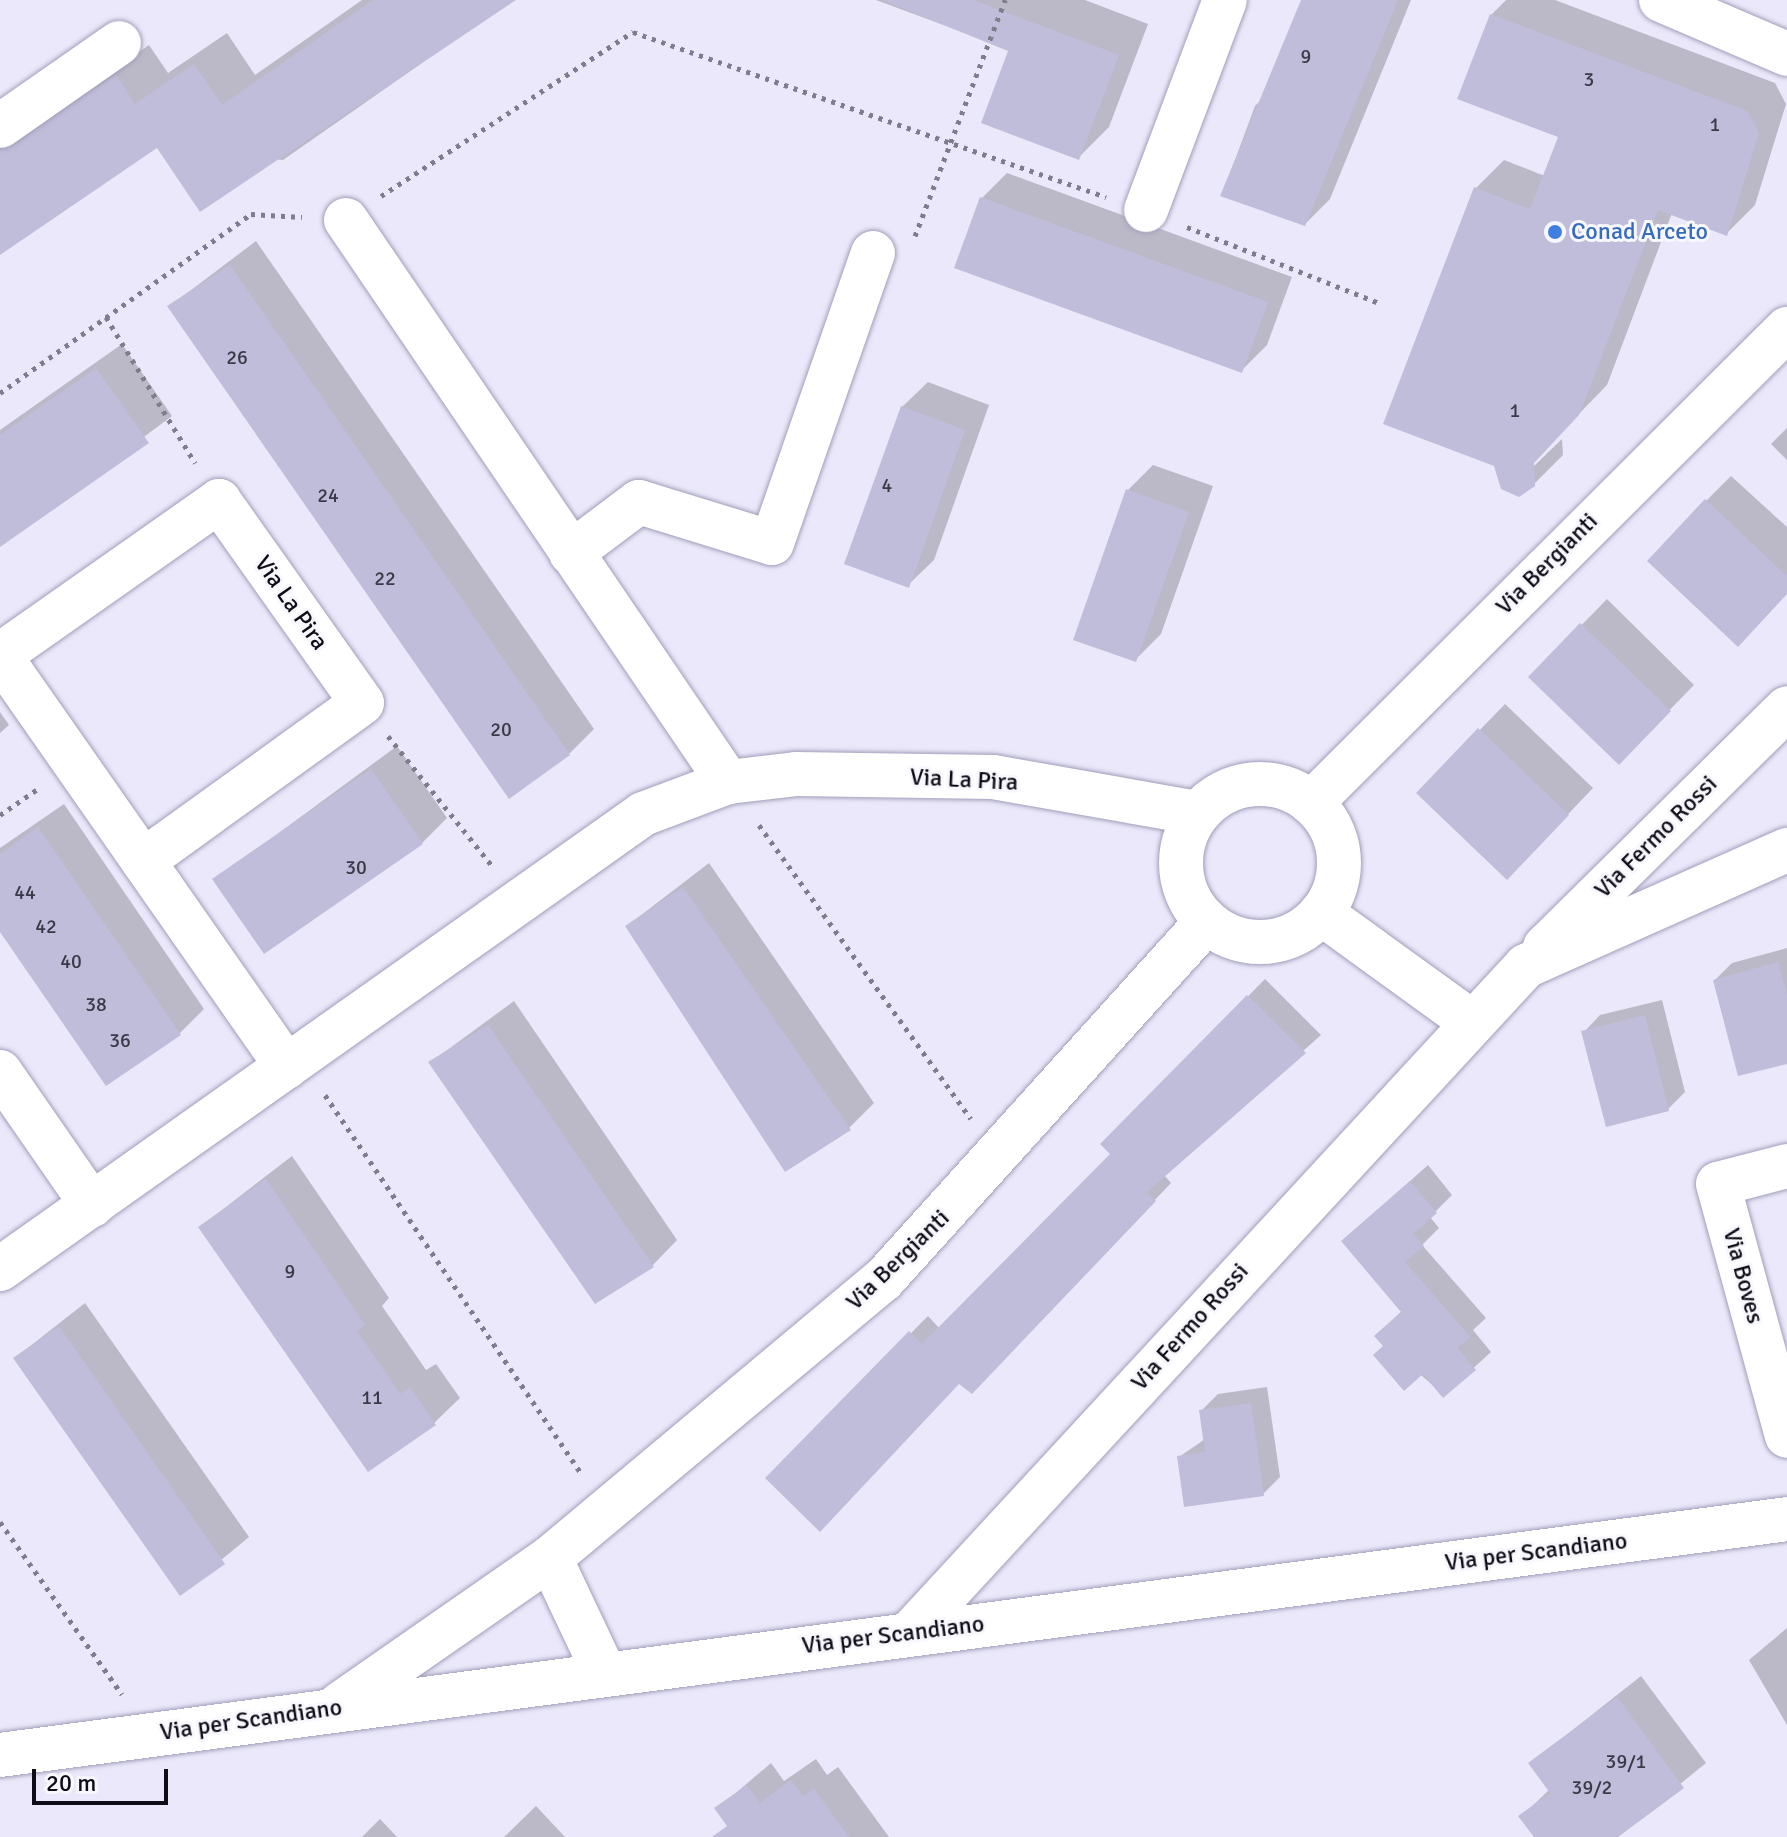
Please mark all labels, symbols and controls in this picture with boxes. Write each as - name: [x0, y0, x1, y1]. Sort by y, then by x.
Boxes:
- house number: 9: [1301, 44, 1311, 68]
- house number: 3: [1584, 67, 1594, 91]
- house number: 1: [1710, 112, 1720, 136]
- place label: Conad Arceto: [1571, 218, 1708, 246]
- marker: Conad Arceto: [1546, 223, 1564, 241]
- house number: 26: [226, 345, 248, 369]
- house number: 1: [1510, 398, 1520, 422]
- house number: 4: [882, 473, 892, 497]
- house number: 24: [317, 483, 339, 507]
- street label: Via Bergianti: [1490, 507, 1604, 621]
- street label: Via La Pira: [248, 550, 334, 656]
- house number: 22: [374, 566, 396, 590]
- house number: 20: [490, 717, 512, 741]
- street label: Via La Pira: [909, 763, 1019, 797]
- street label: Via Fermo Rossi: [1589, 770, 1723, 904]
- house number: 30: [345, 855, 367, 879]
- house number: 44: [14, 880, 36, 904]
- house number: 42: [35, 914, 57, 938]
- house number: 40: [60, 949, 82, 973]
- house number: 38: [85, 992, 107, 1016]
- house number: 36: [109, 1028, 131, 1052]
- street label: Via Bergianti: [840, 1204, 956, 1316]
- street label: Via Boves: [1716, 1225, 1770, 1327]
- street label: Via Fermo Rossi: [1125, 1257, 1255, 1397]
- house number: 9: [285, 1259, 295, 1283]
- house number: 11: [361, 1385, 383, 1409]
- street label: Via per Scandiano: [1443, 1527, 1629, 1577]
- street label: Via per Scandiano: [800, 1610, 986, 1660]
- street label: Via per Scandiano: [158, 1693, 344, 1747]
- house number: 39/1: [1606, 1749, 1646, 1773]
- scale bar: [36, 1753, 172, 1803]
- text: 20 m: [46, 1768, 96, 1798]
- house number: 39/2: [1572, 1775, 1612, 1799]

